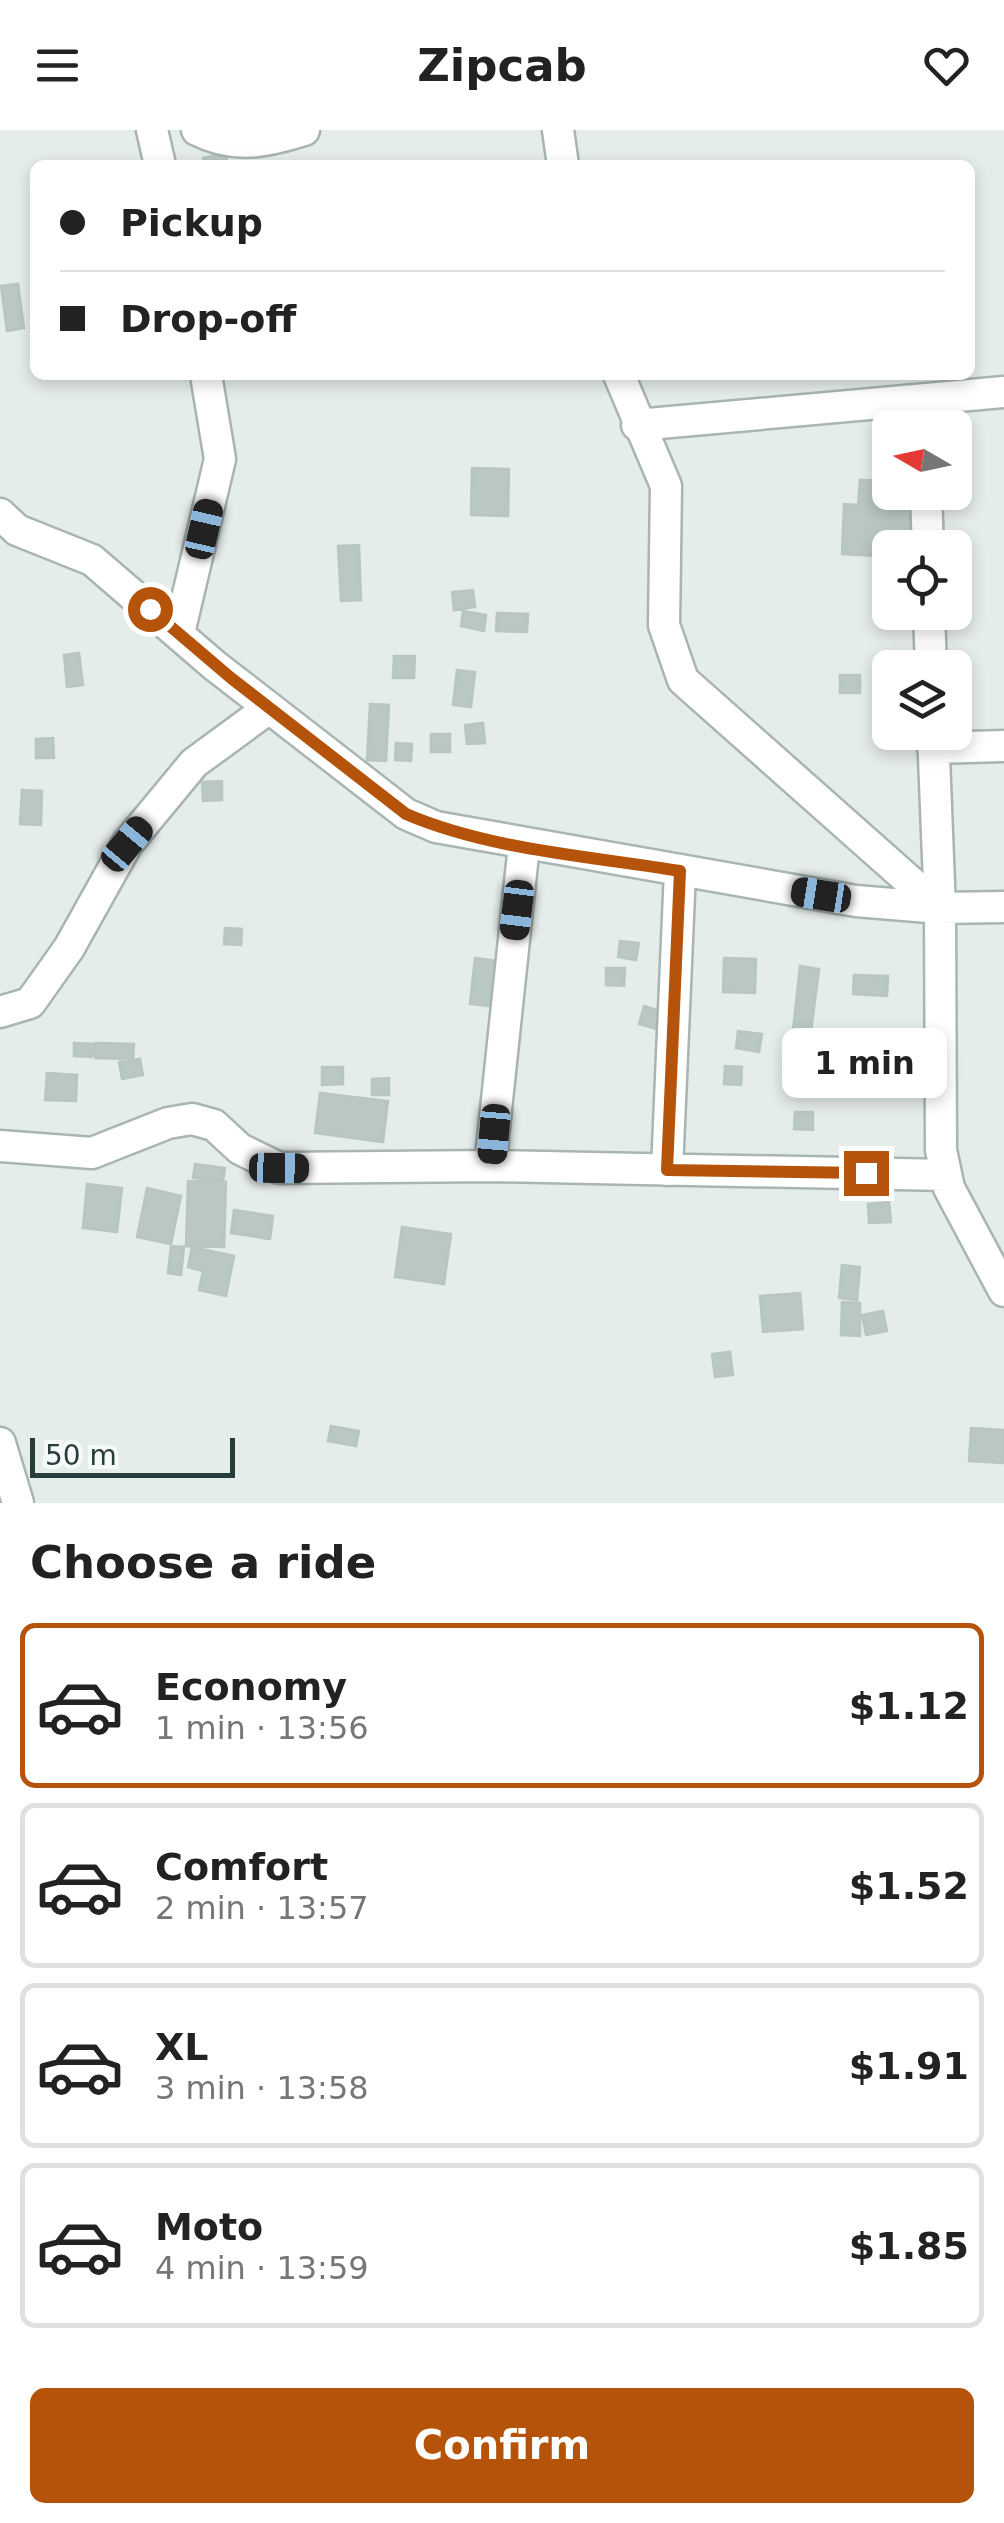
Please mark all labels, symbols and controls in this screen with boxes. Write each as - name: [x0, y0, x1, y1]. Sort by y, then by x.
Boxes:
- icon: menu: [30, 38, 85, 93]
- icon: heart: [919, 38, 974, 93]
- text: Zipcab: [417, 39, 587, 92]
- text: Pickup: [120, 201, 263, 245]
- text: Drop-off: [120, 297, 296, 341]
- north arrow: [872, 410, 972, 510]
- map controls: [872, 410, 972, 750]
- car: [183, 496, 225, 562]
- button: locate: [872, 530, 972, 630]
- route start: [128, 587, 173, 632]
- button: layers: [872, 650, 972, 750]
- car: [96, 811, 158, 877]
- car: [789, 875, 853, 915]
- car: [498, 878, 536, 942]
- callout: 1 min: [784, 1028, 948, 1098]
- text: 1 min: [814, 1044, 915, 1082]
- car: [476, 1103, 512, 1165]
- route end: [844, 1151, 889, 1196]
- car: [249, 1152, 309, 1184]
- scale bar: [30, 1433, 235, 1478]
- text: 50 m: [45, 1439, 117, 1472]
- text: Choose a ride: [30, 1536, 376, 1589]
- icon: car: [35, 1661, 125, 1751]
- text: Economy: [155, 1665, 347, 1709]
- text: $1.12: [849, 1684, 969, 1728]
- text: 1 min · 13:56: [155, 1709, 369, 1747]
- icon: car: [35, 1841, 125, 1931]
- text: Comfort: [155, 1845, 328, 1889]
- text: $1.52: [849, 1864, 969, 1908]
- text: 2 min · 13:57: [155, 1889, 369, 1927]
- icon: car: [35, 2021, 125, 2111]
- text: XL: [155, 2025, 209, 2069]
- text: $1.91: [849, 2044, 969, 2088]
- text: 3 min · 13:58: [155, 2069, 369, 2107]
- icon: car: [35, 2201, 125, 2291]
- text: Moto: [155, 2205, 263, 2249]
- text: $1.85: [849, 2224, 969, 2268]
- text: 4 min · 13:59: [155, 2249, 369, 2287]
- button: Confirm: [30, 2388, 974, 2503]

